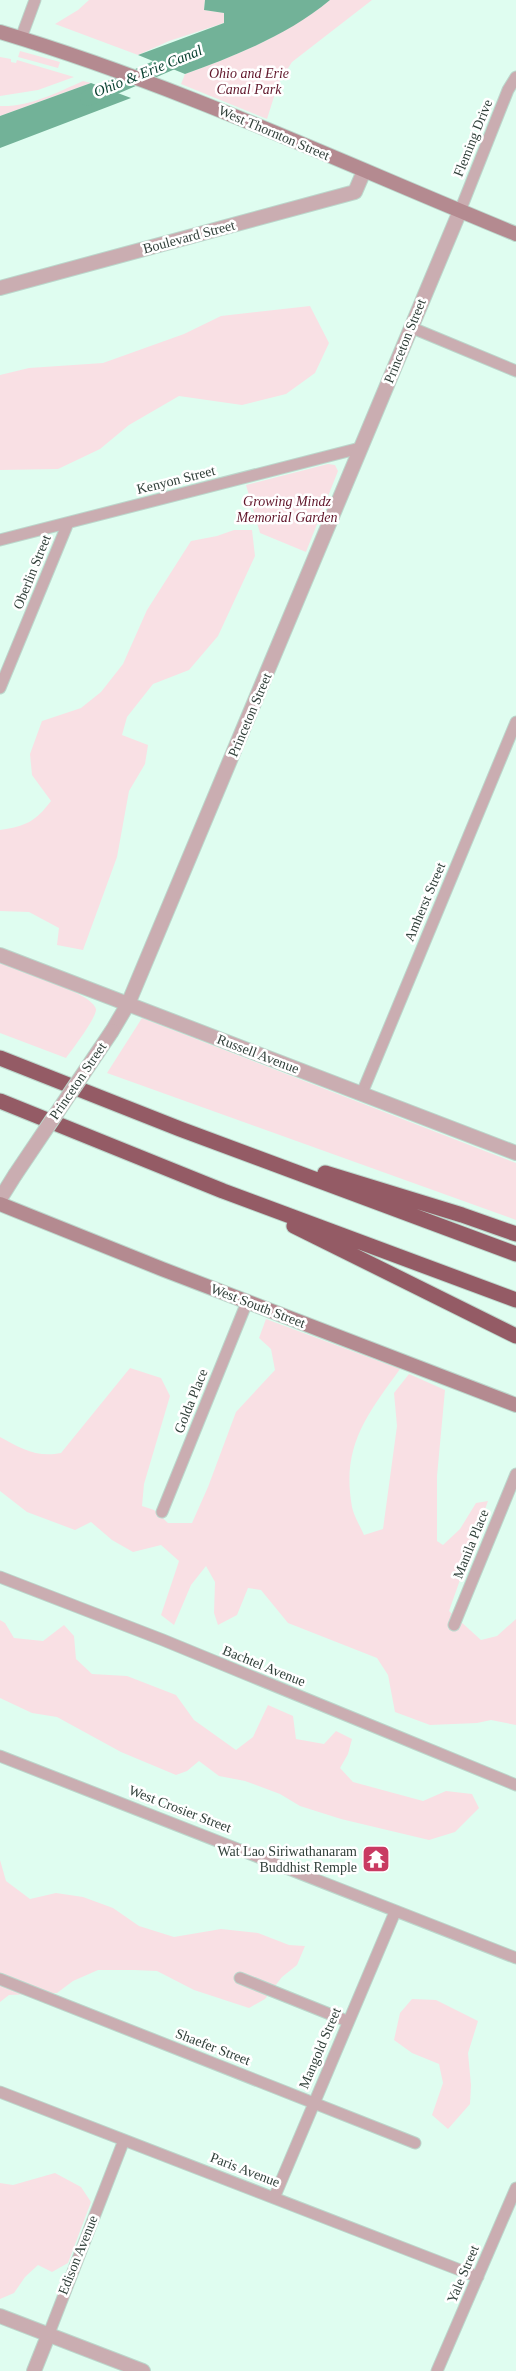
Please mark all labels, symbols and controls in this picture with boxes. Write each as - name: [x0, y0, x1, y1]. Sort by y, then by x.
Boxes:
- water label: Ohio & Erie Canal: [91, 42, 205, 100]
- park label: Ohio and Erie Canal Park: [209, 66, 289, 97]
- street label: Fleming Drive: [451, 97, 495, 179]
- street label: West Thornton Street: [216, 103, 332, 163]
- street label: Boulevard Street: [141, 218, 237, 256]
- street label: Princeton Street: [381, 296, 429, 385]
- street label: Kenyon Street: [135, 463, 217, 497]
- park label: Growing Mindz Memorial Garden: [236, 494, 337, 525]
- street label: Oberlin Street: [10, 533, 54, 611]
- street label: Princeton Street: [226, 671, 274, 759]
- street label: Amherst Street: [402, 860, 448, 944]
- street label: Russell Avenue: [215, 1032, 301, 1076]
- street label: Princeton Street: [47, 1039, 109, 1122]
- street label: West South Street: [209, 1281, 307, 1331]
- street label: Golda Place: [171, 1367, 211, 1435]
- street label: Manila Place: [450, 1507, 492, 1581]
- street label: Bachtel Avenue: [220, 1643, 308, 1689]
- street label: West Crosier Street: [127, 1783, 233, 1835]
- place label: Wat Lao Siriwathanaram Buddhist Remple: [217, 1844, 357, 1875]
- temple icon: Wat Lao Siriwathanaram Buddhist Remple: [361, 1844, 391, 1874]
- street label: Mangold Street: [296, 2005, 344, 2091]
- street label: Shaefer Street: [173, 2026, 253, 2068]
- street label: Paris Avenue: [208, 2150, 282, 2190]
- street label: Edison Avenue: [55, 2213, 101, 2297]
- street label: Yale Street: [444, 2243, 482, 2305]

